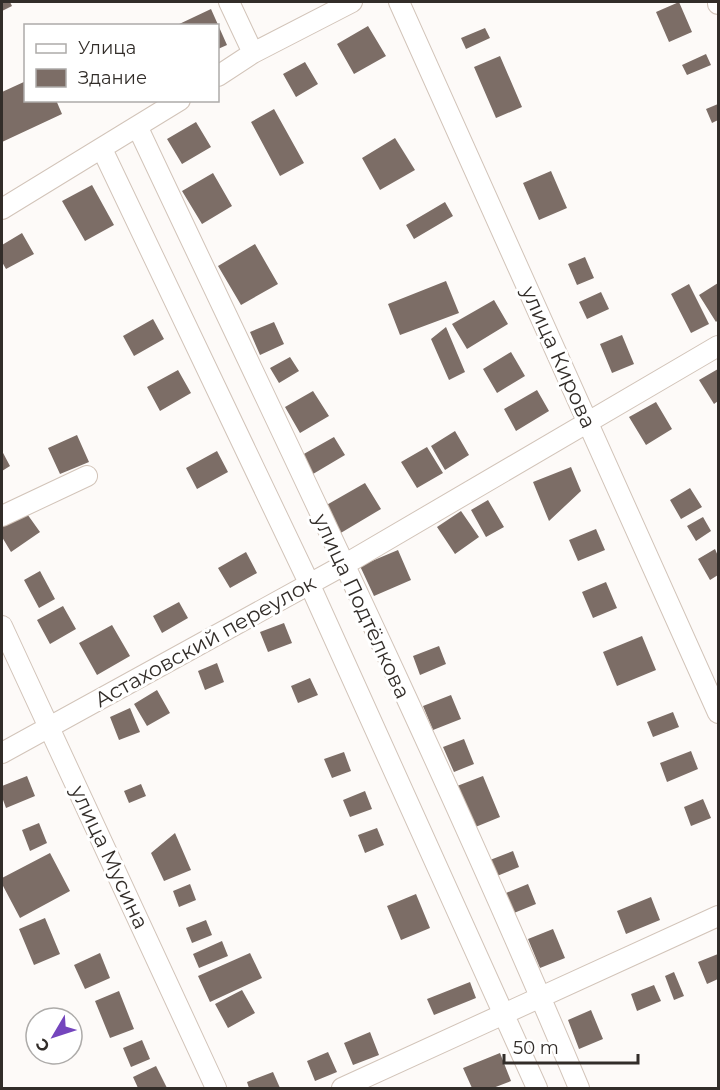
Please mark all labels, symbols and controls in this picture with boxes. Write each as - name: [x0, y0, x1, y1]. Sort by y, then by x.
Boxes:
- legend: [24, 24, 219, 102]
- text: Улица: [78, 37, 136, 59]
- text: Здание: [78, 67, 147, 89]
- street label: улица Кирова: [516, 281, 601, 432]
- street label: улица Подтёлкова: [308, 509, 416, 702]
- street label: Астаховский переулок: [90, 570, 320, 712]
- street label: улица Мусина: [65, 780, 154, 933]
- north arrow: [24, 1006, 84, 1066]
- scale bar: [504, 1027, 638, 1065]
- text: С: [31, 1034, 54, 1056]
- text: 50 m: [513, 1037, 559, 1059]

